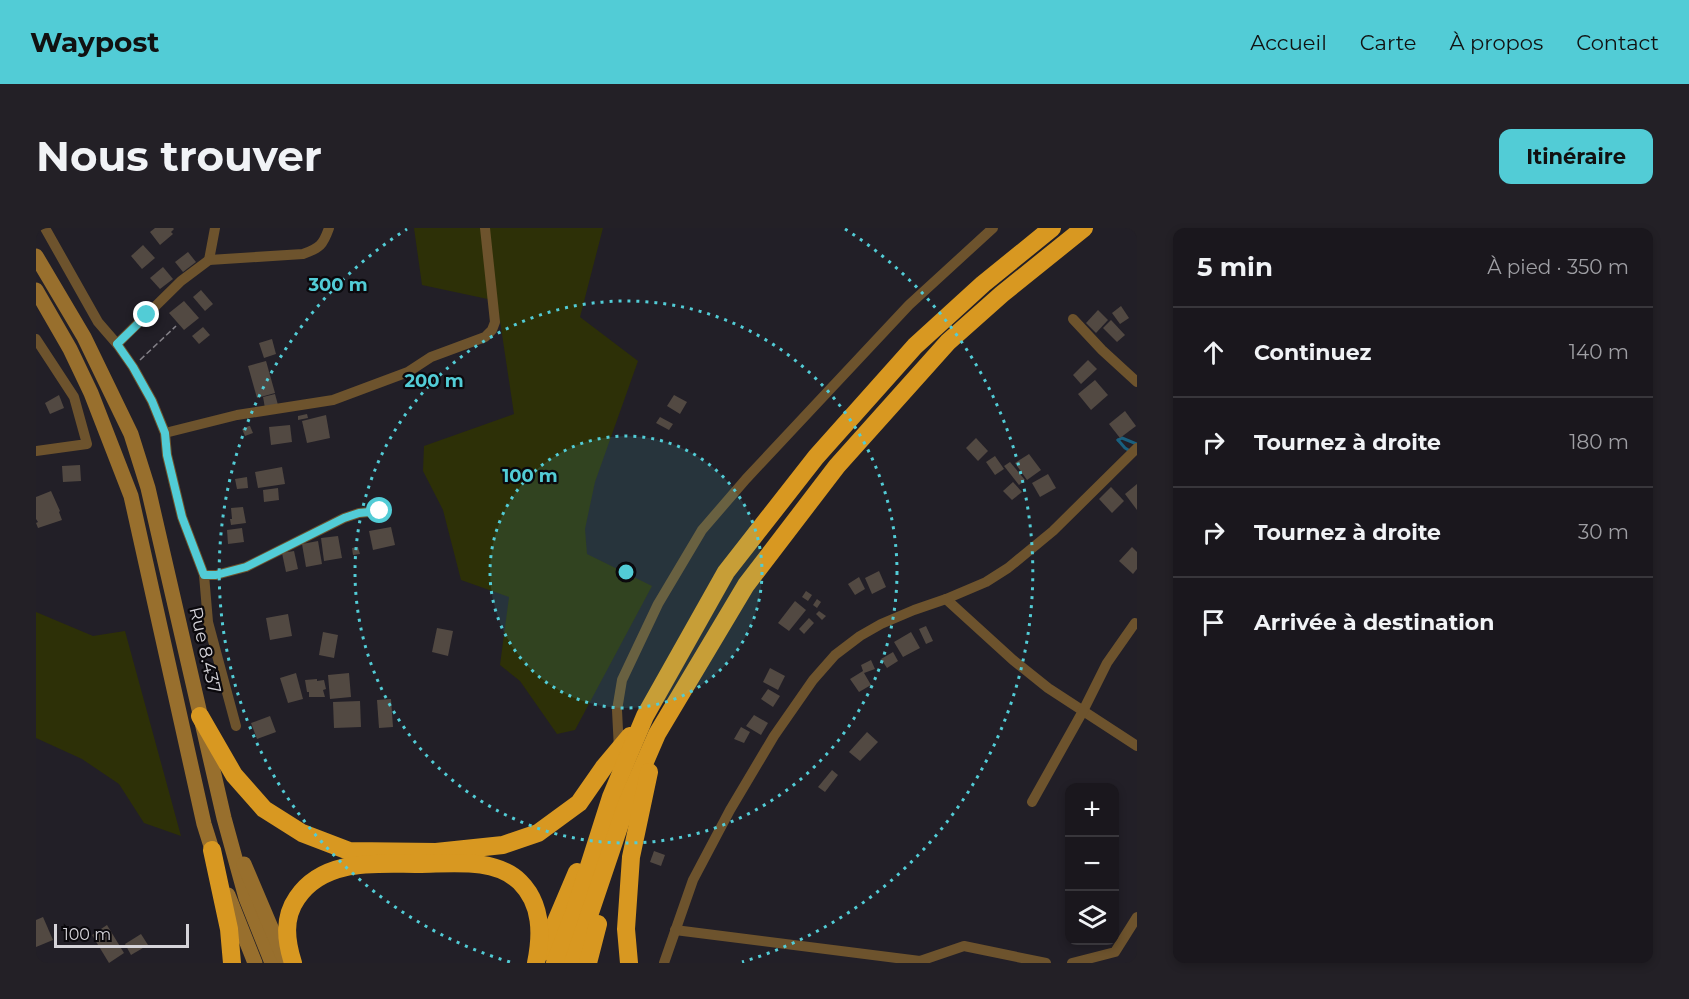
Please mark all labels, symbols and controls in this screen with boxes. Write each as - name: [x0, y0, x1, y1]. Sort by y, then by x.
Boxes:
- text: Waypost: [30, 25, 160, 59]
- text: Accueil: [1250, 30, 1327, 55]
- text: Carte: [1360, 30, 1416, 55]
- text: À propos: [1449, 30, 1543, 55]
- text: Contact: [1576, 30, 1659, 55]
- button: Itinéraire: [1499, 129, 1653, 184]
- text: Nous trouver: [36, 130, 322, 182]
- text: 5 min: [1197, 251, 1273, 283]
- text: À pied · 350 m: [1487, 255, 1629, 279]
- text: 300 m: [307, 274, 368, 296]
- route end: [133, 301, 159, 327]
- icon: ahead: [1197, 336, 1230, 369]
- text: Continuez: [1254, 339, 1371, 366]
- text: 140 m: [1569, 340, 1629, 364]
- text: 200 m: [404, 370, 464, 392]
- icon: right: [1197, 426, 1230, 459]
- text: Tournez à droite: [1254, 429, 1441, 456]
- text: 180 m: [1569, 430, 1629, 454]
- text: 100 m: [502, 465, 558, 487]
- route start: [366, 497, 392, 523]
- icon: right: [1197, 516, 1230, 549]
- text: Tournez à droite: [1254, 519, 1441, 546]
- text: 30 m: [1578, 520, 1629, 544]
- centre of rings: [616, 562, 636, 582]
- street label: Rue 8.437: [184, 605, 226, 695]
- icon: arrive: [1197, 606, 1230, 639]
- text: Arrivée à destination: [1254, 609, 1494, 636]
- map controls: [1065, 783, 1119, 945]
- button: +: [1065, 783, 1119, 837]
- button: −: [1065, 837, 1119, 891]
- button: layers: [1065, 891, 1119, 945]
- scale bar: [54, 921, 189, 948]
- text: 100 m: [63, 925, 111, 944]

